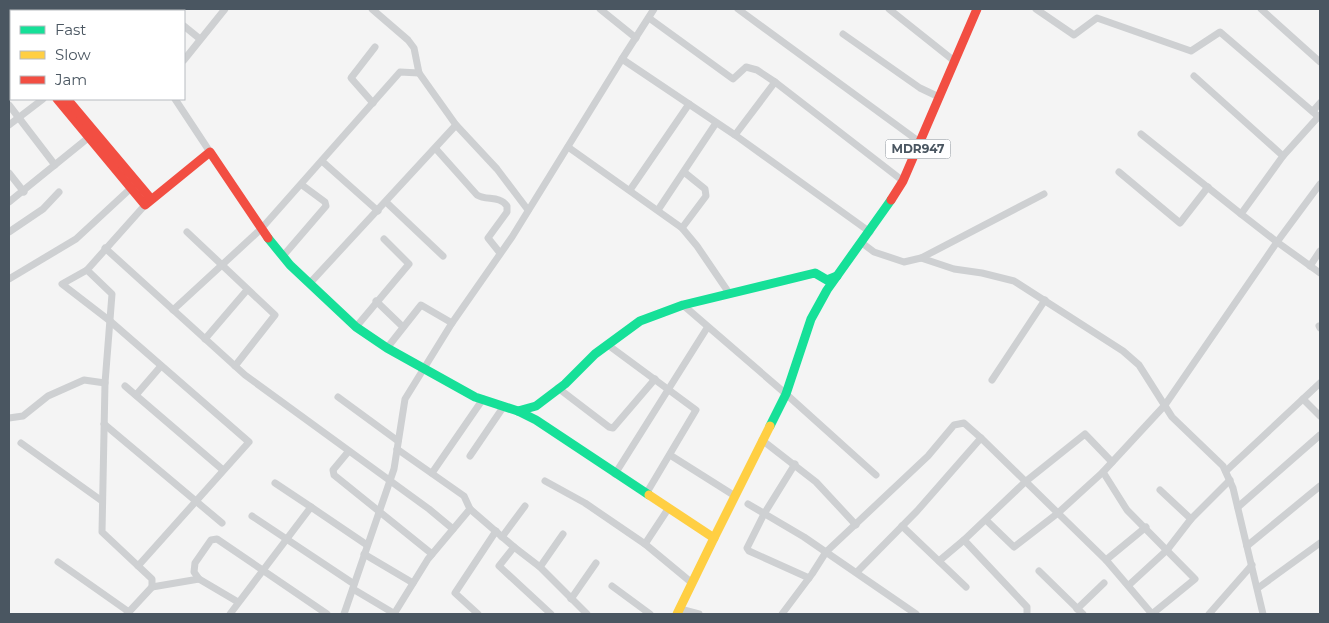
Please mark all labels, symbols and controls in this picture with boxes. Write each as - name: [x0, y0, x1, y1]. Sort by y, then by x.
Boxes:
- legend: [10, 10, 185, 100]
- text: Fast: [55, 20, 86, 39]
- text: Slow: [55, 45, 91, 64]
- text: Jam: [54, 70, 87, 89]
- road number: MDR947: [886, 140, 950, 158]

